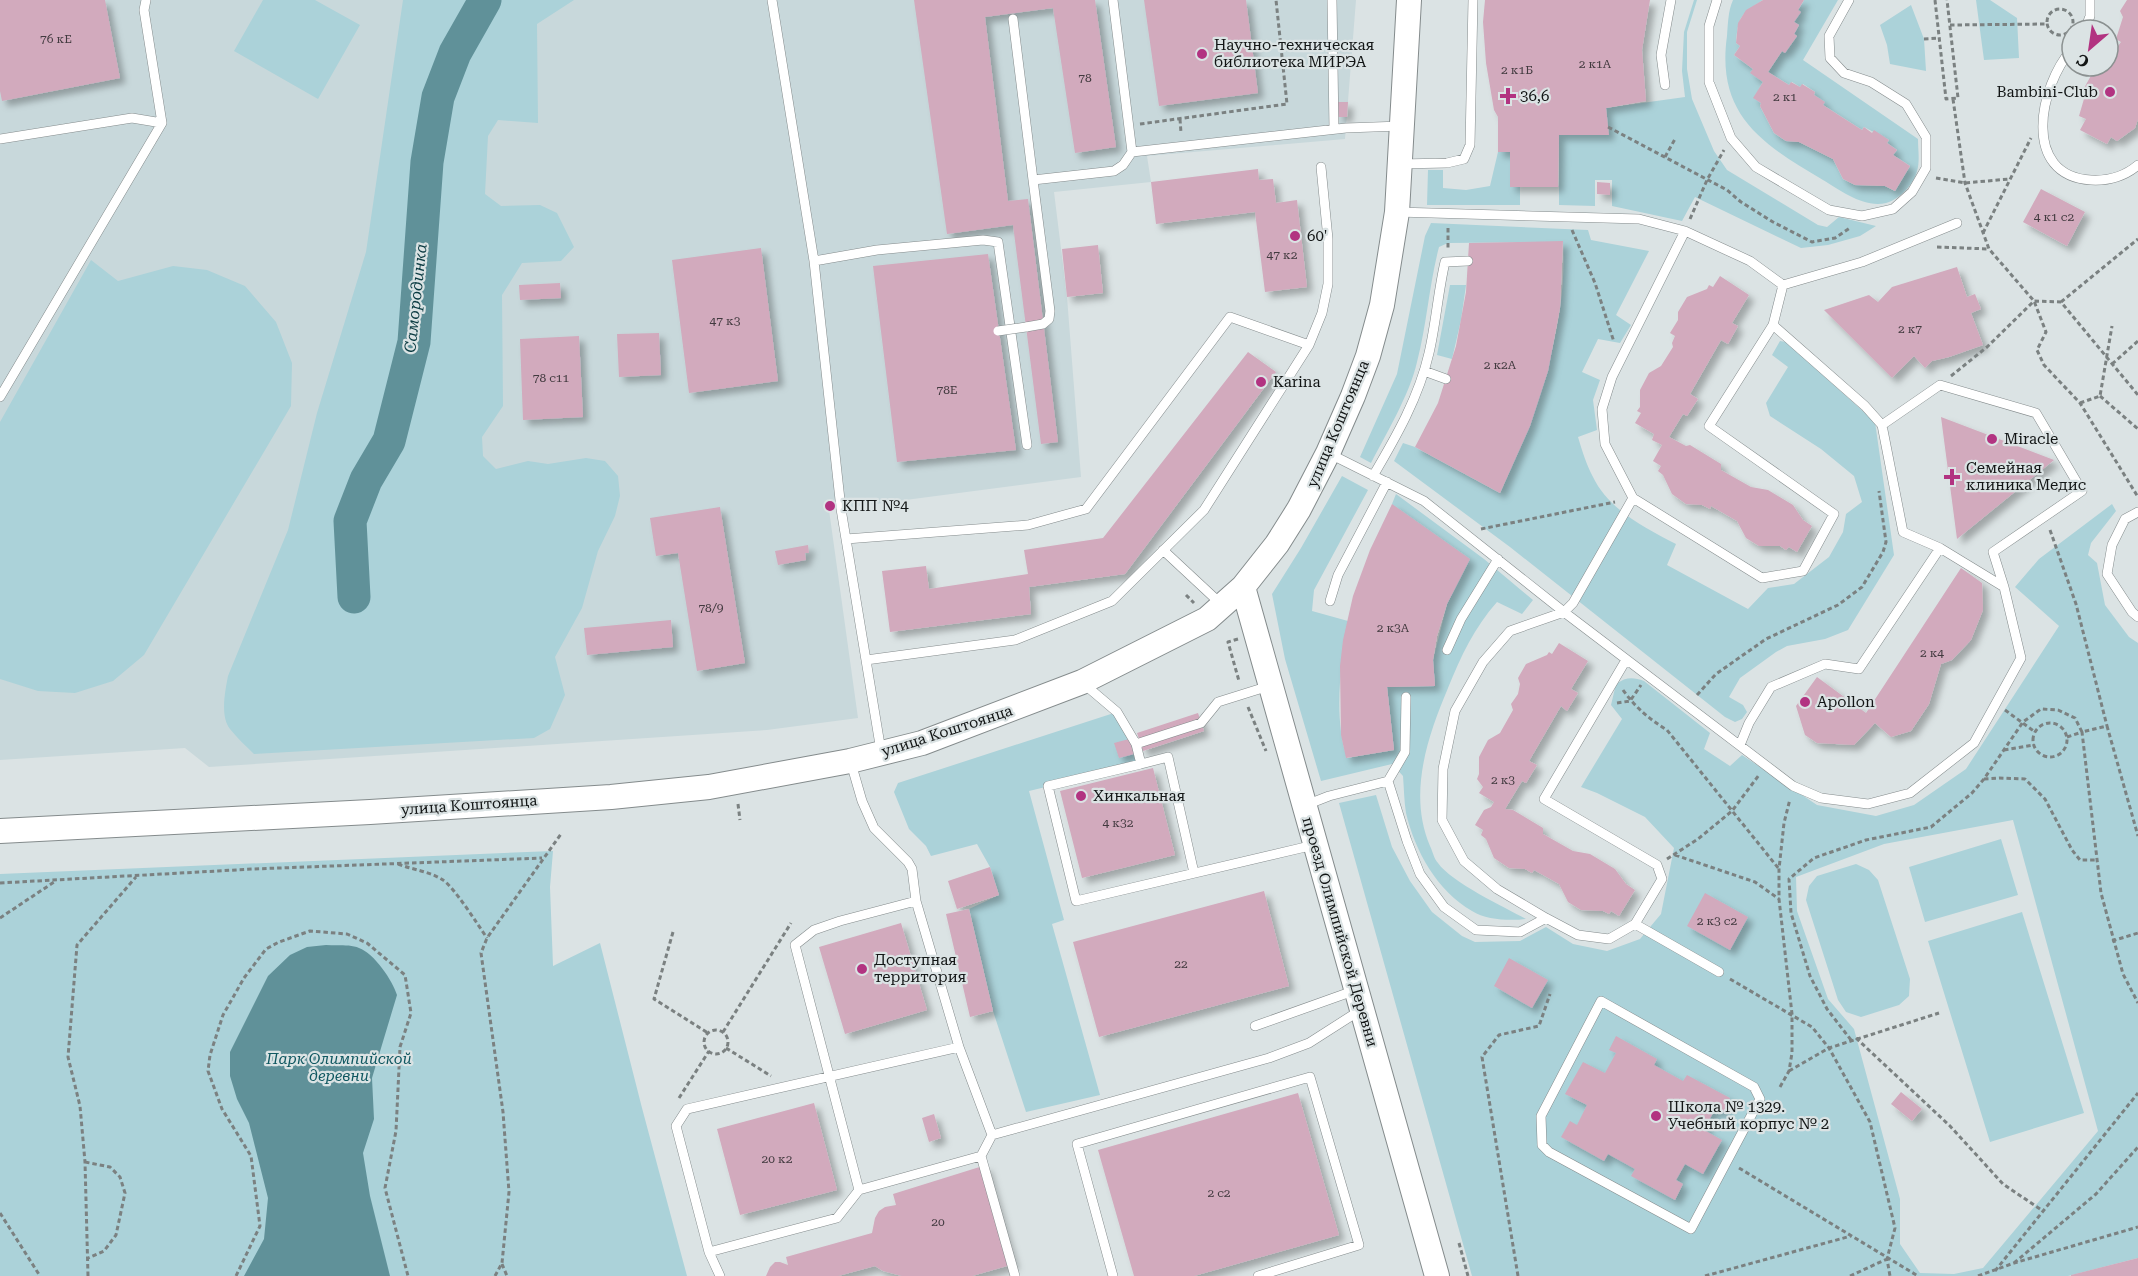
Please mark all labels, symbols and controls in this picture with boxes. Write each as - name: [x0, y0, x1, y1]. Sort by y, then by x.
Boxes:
- north arrow: [2060, 18, 2120, 78]
- house number: 76 кЕ: [40, 32, 72, 46]
- place label: Научно-техническая библиотека МИРЭА: [1214, 36, 1374, 71]
- marker: Научно-техническая библиотека МИРЭА: [1195, 47, 1209, 61]
- text: С: [2073, 50, 2092, 72]
- house number: 2 к1А: [1579, 57, 1612, 71]
- house number: 2 к1Б: [1501, 63, 1533, 77]
- house number: 78: [1078, 71, 1092, 85]
- place label: Bambini-Club: [1996, 83, 2098, 101]
- marker: Bambini-Club: [2103, 85, 2117, 99]
- place label: 36,6: [1520, 87, 1549, 105]
- marker: 36,6: [1501, 89, 1515, 103]
- house number: 2 к1: [1773, 90, 1797, 104]
- house number: 4 к1 с2: [2034, 210, 2075, 224]
- place label: 60': [1307, 227, 1327, 245]
- marker: 60': [1288, 229, 1302, 243]
- water label: Самородинка: [400, 242, 431, 354]
- house number: 47 к2: [1267, 248, 1298, 262]
- house number: 47 к3: [710, 314, 741, 328]
- house number: 2 к7: [1898, 322, 1922, 336]
- street label: улица Коштоянца: [1303, 358, 1373, 490]
- house number: 2 к2А: [1484, 358, 1517, 372]
- house number: 78 с11: [533, 371, 570, 385]
- place label: Karina: [1273, 373, 1321, 391]
- marker: Karina: [1254, 375, 1268, 389]
- house number: 78Е: [936, 383, 958, 397]
- place label: Miracle: [2004, 430, 2058, 448]
- marker: Miracle: [1985, 432, 1999, 446]
- place label: Семейная клиника Медис: [1966, 459, 2086, 494]
- marker: Семейная клиника Медис: [1943, 468, 1961, 486]
- place label: КПП №4: [842, 497, 909, 515]
- marker: КПП №4: [823, 499, 837, 513]
- house number: 78/9: [698, 601, 724, 615]
- house number: 2 к3А: [1377, 621, 1410, 635]
- house number: 2 к4: [1920, 646, 1944, 660]
- place label: Apollon: [1817, 693, 1875, 711]
- marker: Apollon: [1798, 695, 1812, 709]
- street label: улица Коштоянца: [879, 701, 1015, 761]
- house number: 2 к3: [1491, 773, 1515, 787]
- place label: Хинкальная: [1093, 787, 1185, 805]
- marker: Хинкальная: [1074, 789, 1088, 803]
- street label: улица Коштоянца: [400, 791, 538, 819]
- street label: проезд Олимпийской Деревни: [1299, 815, 1381, 1049]
- house number: 4 к32: [1103, 816, 1134, 830]
- house number: 2 к3 с2: [1697, 914, 1738, 928]
- place label: Доступная территория: [874, 951, 966, 986]
- house number: 22: [1174, 957, 1188, 971]
- marker: Доступная территория: [855, 962, 869, 976]
- park label: Парк Олимпийской деревни: [265, 1050, 412, 1085]
- place label: Школа № 1329. Учебный корпус № 2: [1668, 1098, 1829, 1133]
- marker: Школа № 1329. Учебный корпус № 2: [1649, 1109, 1663, 1123]
- house number: 20 к2: [762, 1152, 793, 1166]
- house number: 2 с2: [1207, 1186, 1231, 1200]
- house number: 20: [931, 1215, 945, 1229]

